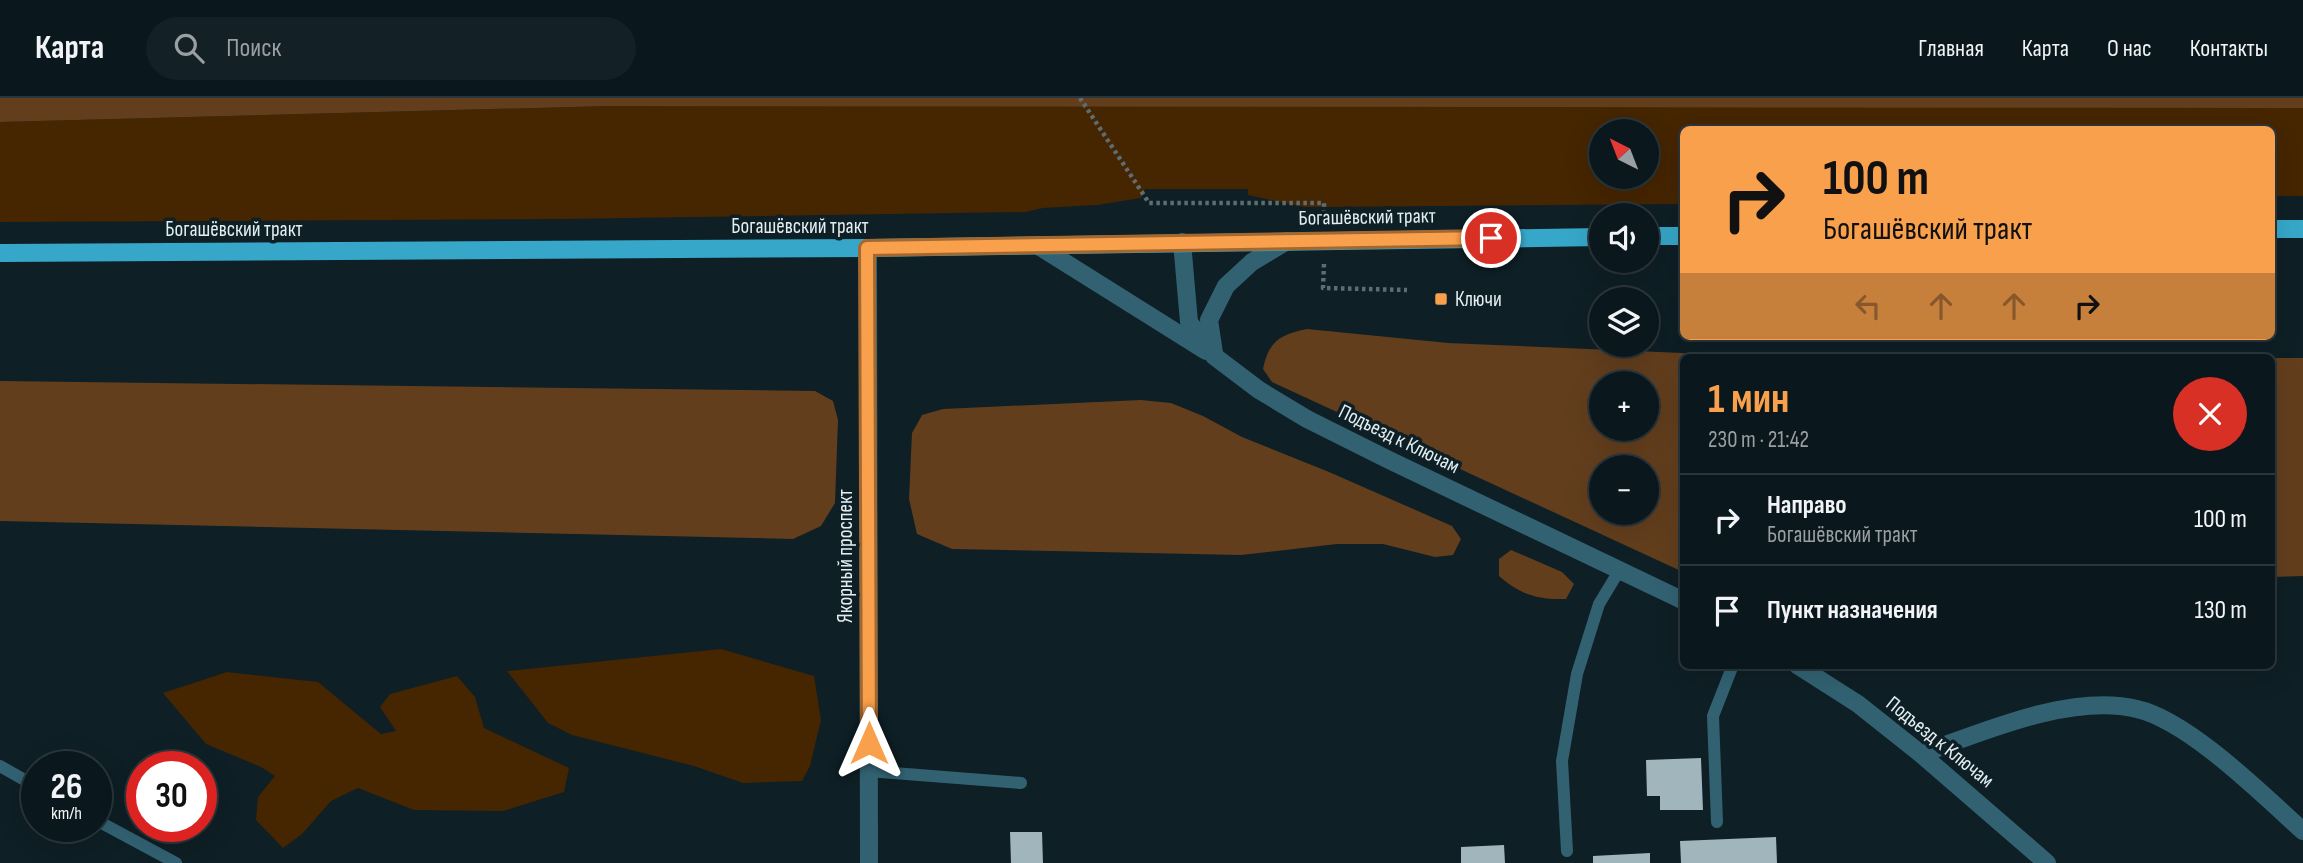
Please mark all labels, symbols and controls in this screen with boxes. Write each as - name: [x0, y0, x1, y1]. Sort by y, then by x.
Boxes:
- search box: [146, 17, 636, 80]
- text: Карта: [35, 28, 104, 68]
- icon: search: [170, 29, 208, 67]
- text: Поиск: [226, 33, 281, 64]
- text: Главная: [1918, 34, 1984, 63]
- text: Карта: [2022, 34, 2069, 63]
- text: О нас: [2107, 34, 2152, 63]
- text: Контакты: [2190, 34, 2268, 63]
- north arrow: [1589, 119, 1659, 189]
- map controls: [1589, 119, 1659, 525]
- text: 100 m: [1823, 150, 1929, 209]
- icon: right: [1708, 154, 1799, 245]
- street label: Богашёвский тракт: [1298, 203, 1436, 231]
- button: sound: [1589, 203, 1659, 273]
- pin: [1461, 208, 1521, 268]
- text: Богашёвский тракт: [1823, 210, 2032, 249]
- street label: Богашёвский тракт: [731, 214, 869, 239]
- street label: Богашёвский тракт: [165, 217, 303, 242]
- icon: arrive: [1472, 219, 1510, 257]
- place label: Ключи: [1455, 287, 1502, 312]
- button: layers: [1589, 287, 1659, 357]
- icon: left: [1849, 287, 1887, 325]
- icon: ahead: [1922, 287, 1960, 325]
- icon: ahead: [1995, 287, 2033, 325]
- icon: right: [2068, 287, 2106, 325]
- marker: Ключи: [1433, 291, 1449, 307]
- button: +: [1589, 371, 1659, 441]
- text: 1 мин: [1708, 374, 1789, 425]
- button: close: [2173, 377, 2247, 451]
- street label: Подъезд к Ключам: [1334, 399, 1464, 479]
- text: 230 m · 21:42: [1708, 426, 1809, 454]
- button: −: [1589, 455, 1659, 525]
- street label: Якорный проспект: [833, 489, 858, 623]
- text: Направо: [1767, 490, 1846, 521]
- icon: right: [1708, 501, 1746, 539]
- text: 100 m: [2194, 504, 2247, 535]
- text: Богашёвский тракт: [1767, 521, 1917, 549]
- icon: arrive: [1708, 592, 1746, 630]
- text: Пункт назначения: [1767, 595, 1938, 626]
- text: 130 m: [2195, 595, 2247, 626]
- street label: Подъезд к Ключам: [1881, 691, 1999, 793]
- position arrow: [832, 706, 906, 780]
- speed limit sign: 30: [126, 751, 217, 842]
- text: 26: [51, 766, 82, 809]
- text: km/h: [51, 803, 82, 824]

